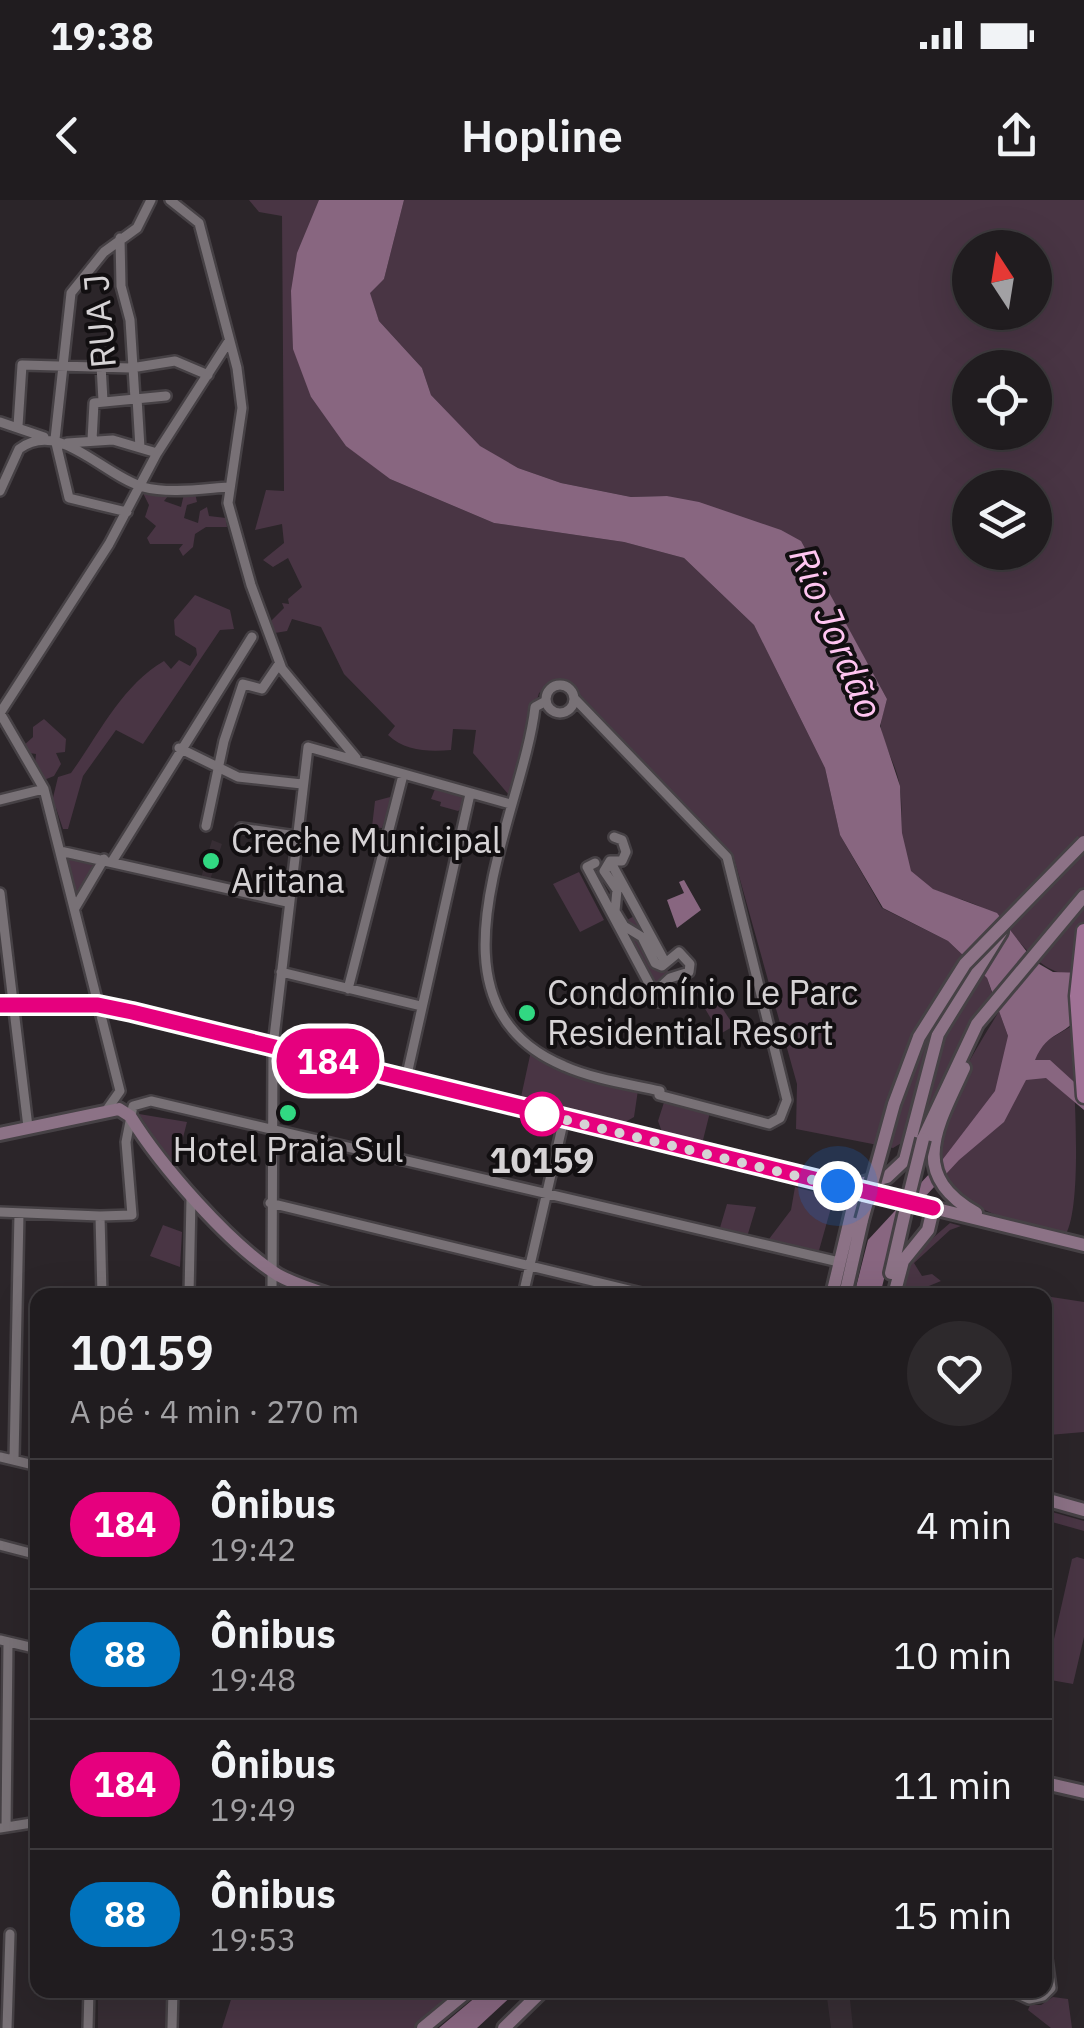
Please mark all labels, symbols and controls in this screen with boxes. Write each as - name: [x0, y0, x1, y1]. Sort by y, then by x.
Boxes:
- text: 19:38: [50, 11, 154, 60]
- text: Hopline: [461, 106, 623, 164]
- icon: back: [40, 108, 95, 163]
- icon: share: [989, 108, 1044, 163]
- north arrow: [952, 230, 1052, 330]
- map controls: [952, 230, 1052, 570]
- street label: RUA J: [72, 272, 126, 370]
- button: locate: [952, 350, 1052, 450]
- button: layers: [952, 470, 1052, 570]
- water label: Rio Jordão: [779, 539, 896, 726]
- place label: Creche Municipal Aritana: [231, 817, 501, 903]
- marker: Creche Municipal Aritana: [200, 850, 222, 872]
- place label: Condomínio Le Parc Residential Resort: [547, 969, 858, 1055]
- marker: Condomínio Le Parc Residential Resort: [516, 1002, 538, 1024]
- line badge: 184: [270, 1028, 386, 1094]
- text: 184: [296, 1038, 360, 1084]
- marker: 10159: [521, 1093, 563, 1135]
- marker: Hotel Praia Sul: [277, 1102, 299, 1124]
- place label: Hotel Praia Sul: [172, 1126, 404, 1172]
- place label: 10159: [489, 1137, 595, 1183]
- your location: [813, 1161, 863, 1211]
- text: 10159: [70, 1321, 214, 1383]
- button: heart: [907, 1321, 1012, 1426]
- text: A pé · 4 min · 270 m: [70, 1390, 359, 1432]
- text: Ônibus: [210, 1479, 336, 1528]
- text: 4 min: [916, 1500, 1012, 1549]
- text: 184: [93, 1501, 157, 1547]
- text: 19:42: [210, 1528, 296, 1570]
- text: Ônibus: [210, 1609, 336, 1658]
- text: 10 min: [893, 1630, 1012, 1679]
- text: 88: [104, 1631, 146, 1677]
- text: 19:48: [210, 1658, 296, 1700]
- text: Ônibus: [210, 1739, 336, 1788]
- text: 11 min: [893, 1760, 1012, 1809]
- text: 184: [93, 1761, 157, 1807]
- text: 19:49: [210, 1788, 296, 1830]
- text: Ônibus: [210, 1869, 336, 1918]
- text: 15 min: [893, 1890, 1012, 1939]
- text: 88: [104, 1891, 146, 1937]
- text: 19:53: [210, 1918, 296, 1960]

